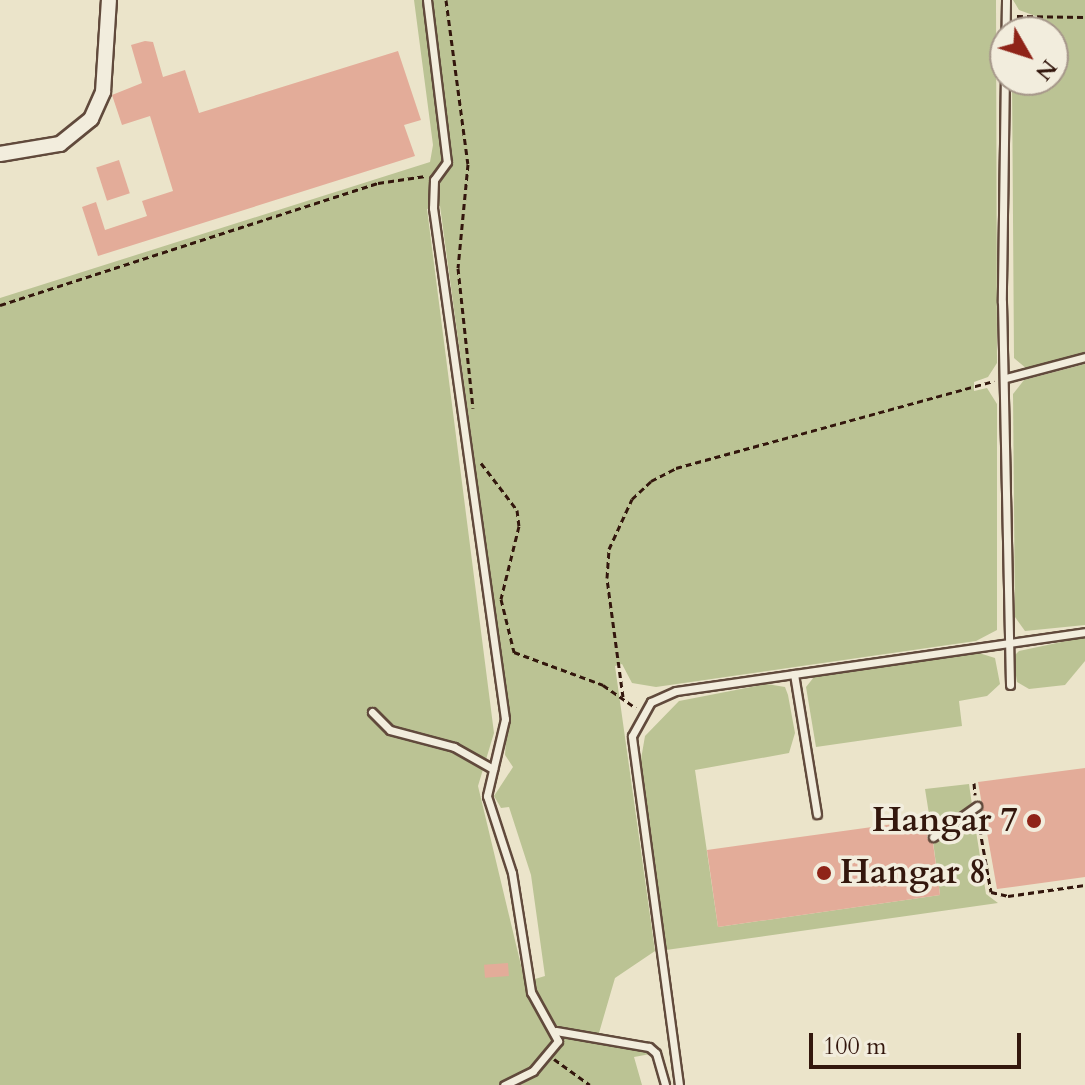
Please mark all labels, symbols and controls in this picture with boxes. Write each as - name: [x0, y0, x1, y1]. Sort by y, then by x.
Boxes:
- north arrow: [989, 16, 1069, 96]
- text: N: [1028, 53, 1064, 87]
- place label: Hangar 7: [872, 801, 1018, 841]
- marker: Hangar 7: [1025, 812, 1043, 830]
- place label: Hangar 8: [840, 853, 986, 893]
- marker: Hangar 8: [815, 864, 833, 882]
- scale bar: [813, 1017, 1025, 1067]
- text: 100 m: [823, 1030, 887, 1063]

